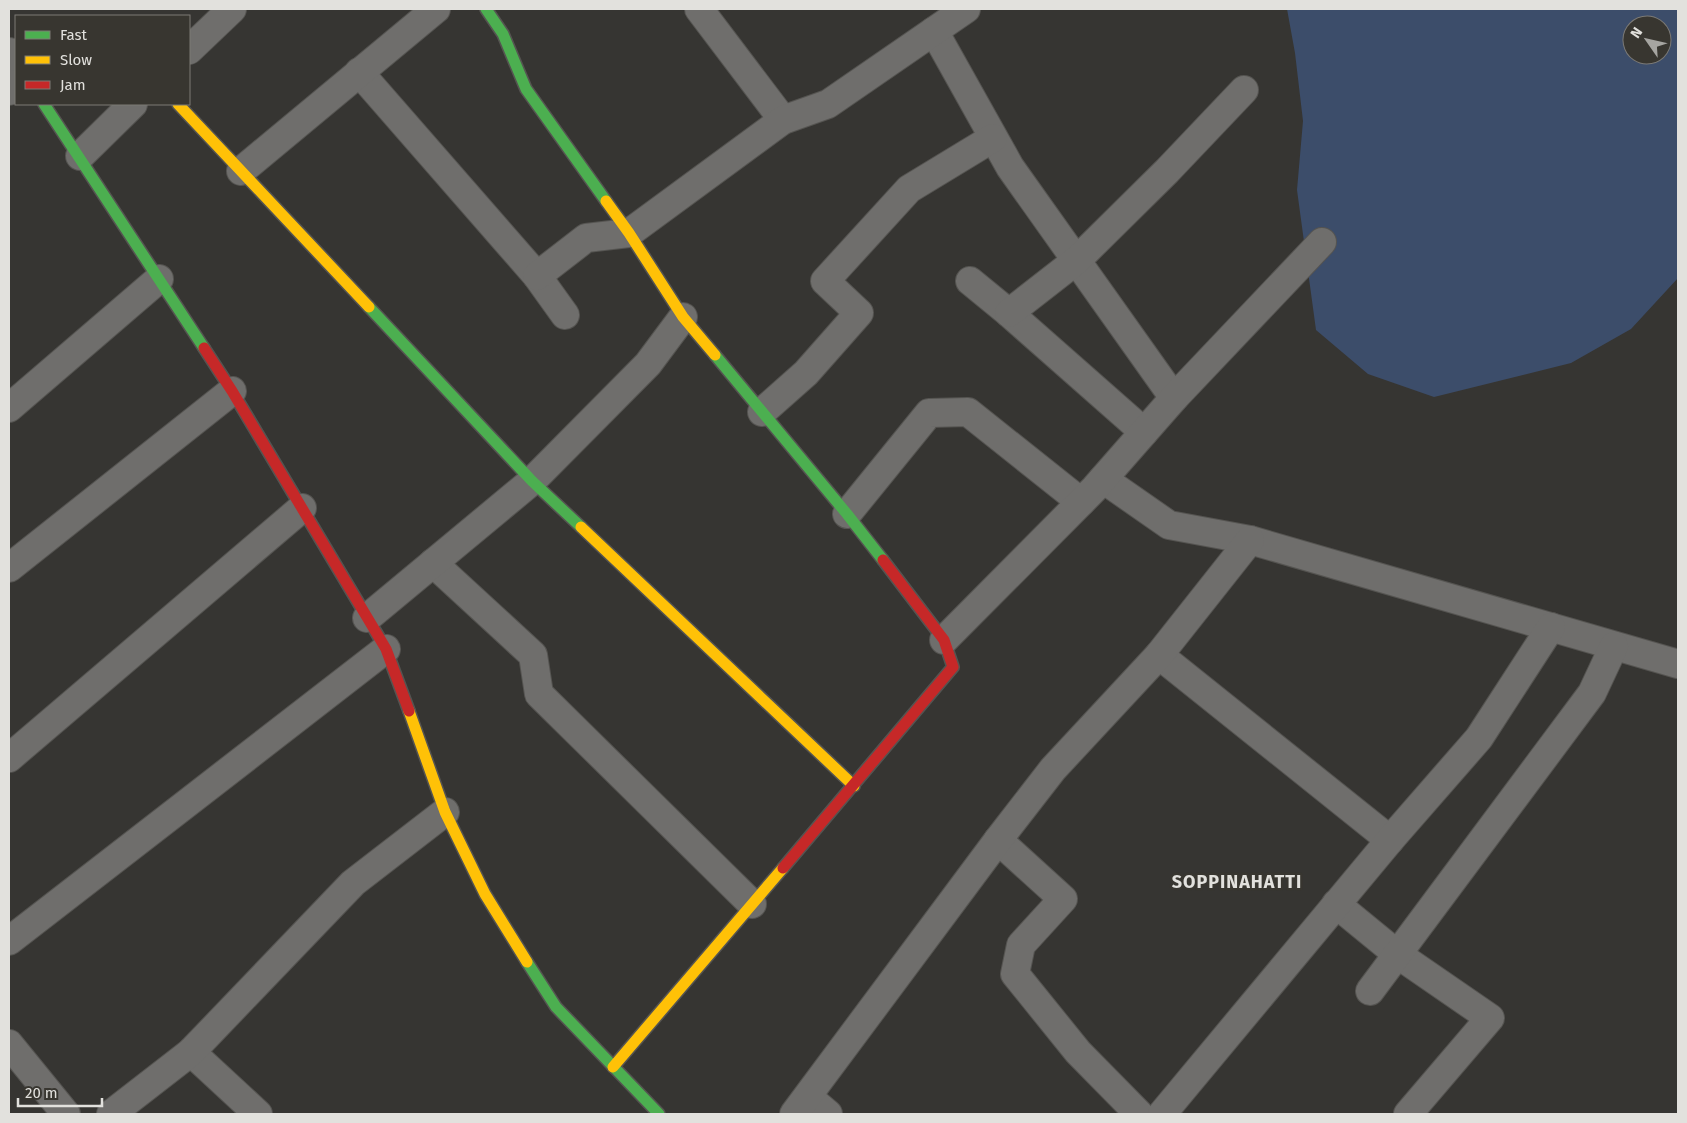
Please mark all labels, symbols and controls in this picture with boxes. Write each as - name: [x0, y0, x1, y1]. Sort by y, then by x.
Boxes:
- legend: [15, 15, 190, 105]
- north arrow: [1622, 15, 1672, 65]
- text: N: [1627, 24, 1646, 42]
- text: Fast: [60, 26, 87, 44]
- text: Slow: [60, 51, 92, 69]
- text: Jam: [60, 76, 86, 94]
- district label: SOPPINAHATTI: [1172, 871, 1302, 893]
- scale bar: [18, 1076, 101, 1108]
- text: 20 m: [25, 1084, 58, 1102]

